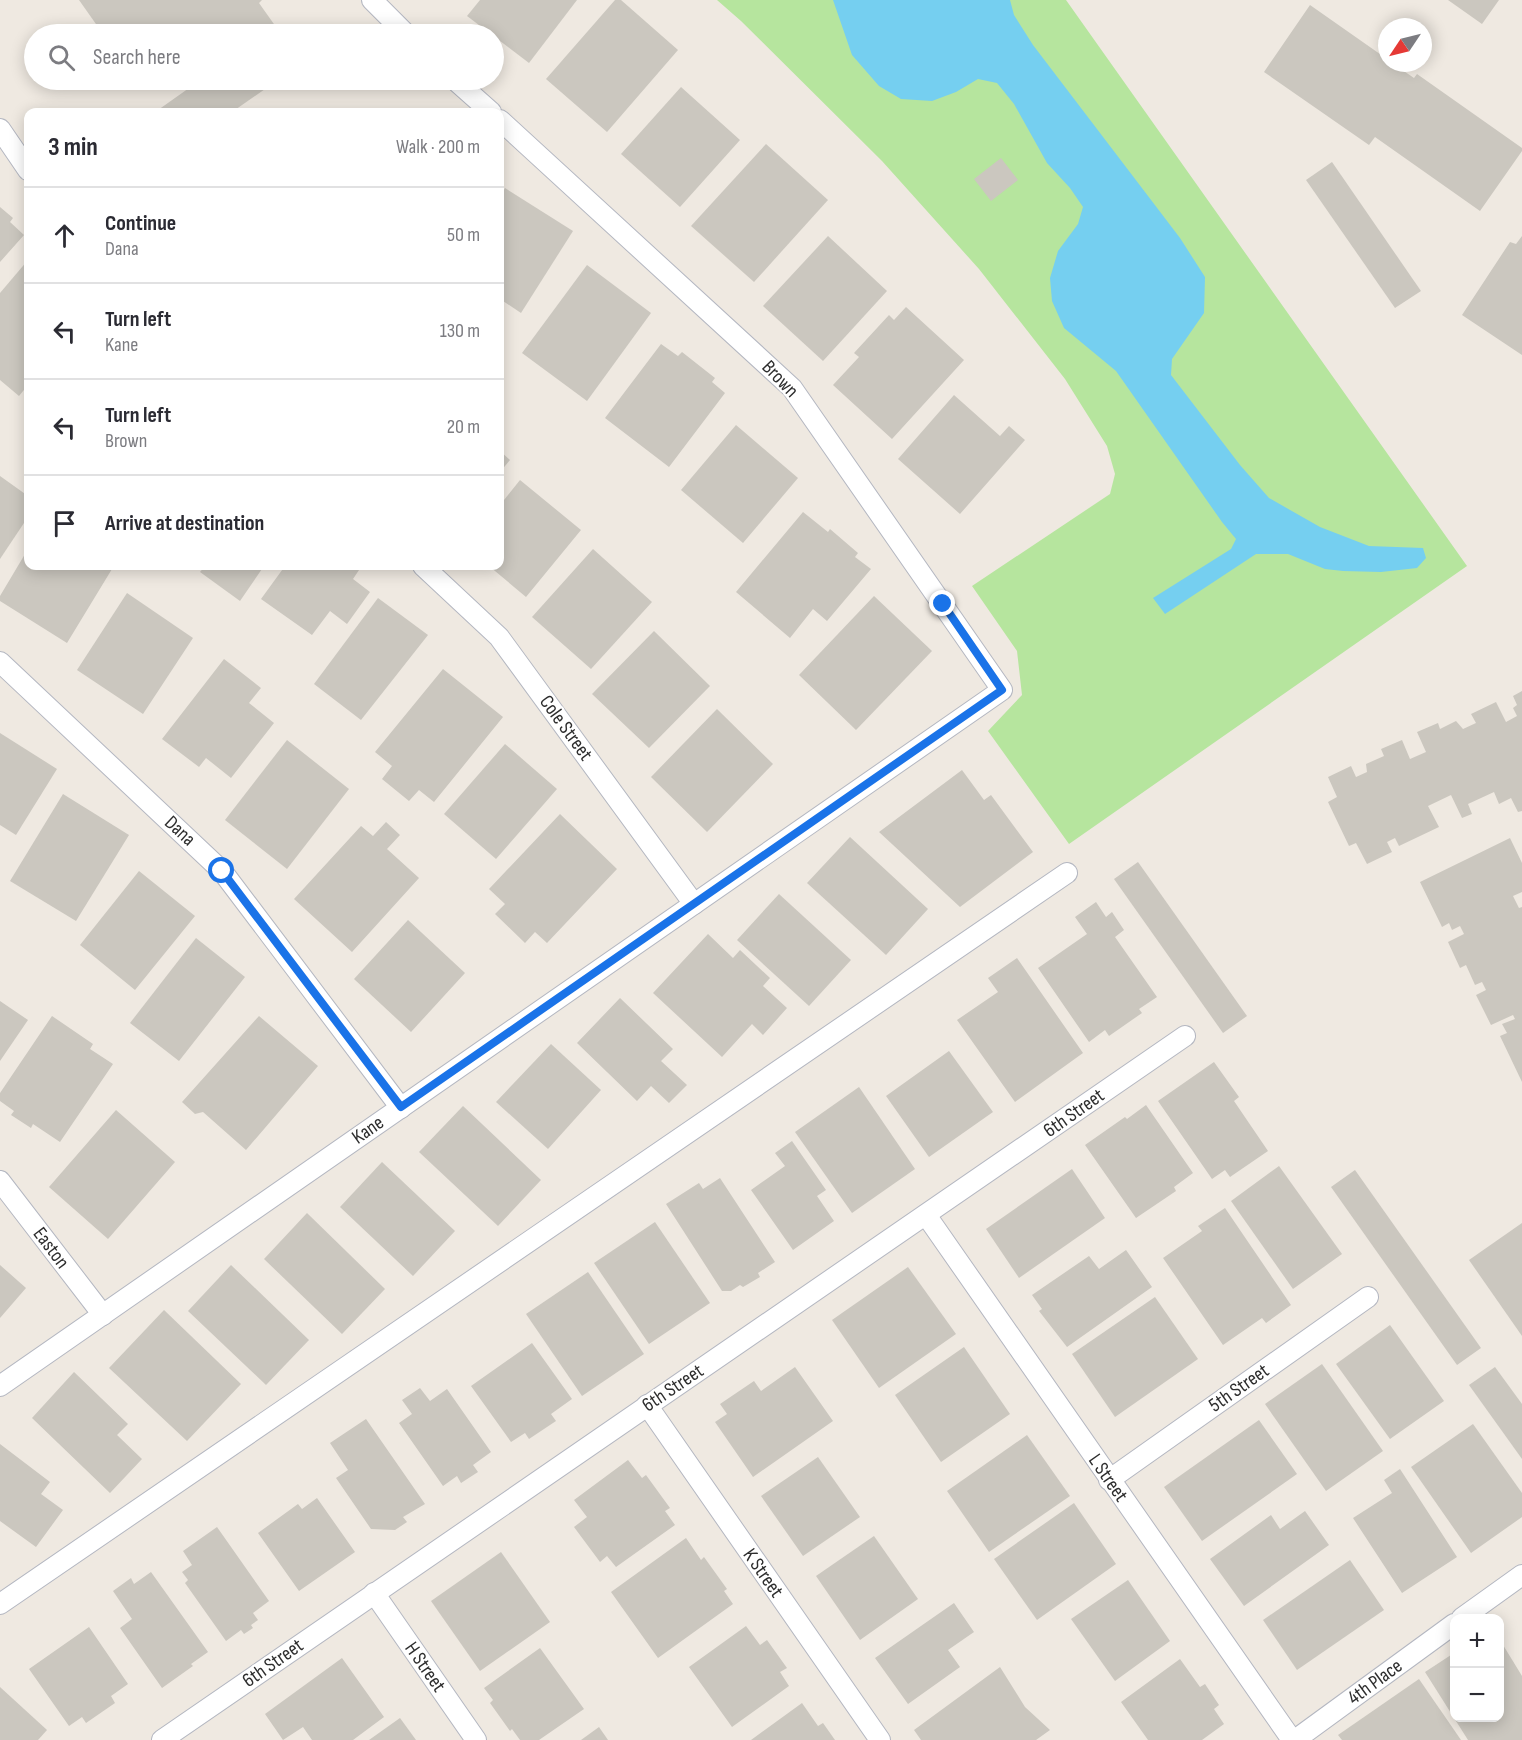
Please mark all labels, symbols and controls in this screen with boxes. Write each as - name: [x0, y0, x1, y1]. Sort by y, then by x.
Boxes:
- north arrow: [1378, 18, 1432, 72]
- search box: [24, 24, 504, 90]
- icon: search: [45, 41, 78, 74]
- text: Search here: [93, 44, 180, 71]
- text: 3 min: [48, 132, 98, 163]
- text: Walk · 200 m: [396, 135, 480, 159]
- text: Continue: [105, 210, 176, 237]
- icon: ahead: [48, 219, 81, 252]
- text: 50 m: [447, 223, 480, 247]
- text: Dana: [105, 237, 139, 261]
- text: Turn left: [105, 306, 171, 333]
- icon: left: [48, 315, 81, 348]
- text: 130 m: [440, 319, 480, 343]
- text: Kane: [105, 333, 138, 357]
- street label: Brown: [757, 355, 803, 403]
- text: Turn left: [105, 402, 171, 429]
- icon: left: [48, 411, 81, 444]
- text: 20 m: [447, 415, 480, 439]
- text: Brown: [105, 429, 147, 453]
- icon: arrive: [48, 507, 81, 540]
- text: Arrive at destination: [105, 510, 264, 537]
- route end: [929, 590, 955, 616]
- street label: Cole Street: [534, 691, 598, 765]
- street label: Dana: [160, 811, 200, 851]
- route start: [208, 857, 234, 883]
- street label: 6th Street: [1039, 1083, 1109, 1143]
- street label: Kane: [347, 1111, 389, 1149]
- street label: Easton: [28, 1223, 74, 1273]
- street label: 6th Street: [638, 1359, 708, 1417]
- street label: 5th Street: [1204, 1359, 1274, 1417]
- street label: L Street: [1083, 1449, 1133, 1507]
- street label: K Street: [738, 1544, 788, 1602]
- map controls: [1450, 1614, 1504, 1722]
- button: +: [1450, 1614, 1504, 1668]
- street label: 6th Street: [238, 1633, 308, 1693]
- street label: H Street: [399, 1637, 451, 1697]
- street label: 4th Place: [1343, 1654, 1407, 1710]
- button: −: [1450, 1668, 1504, 1722]

